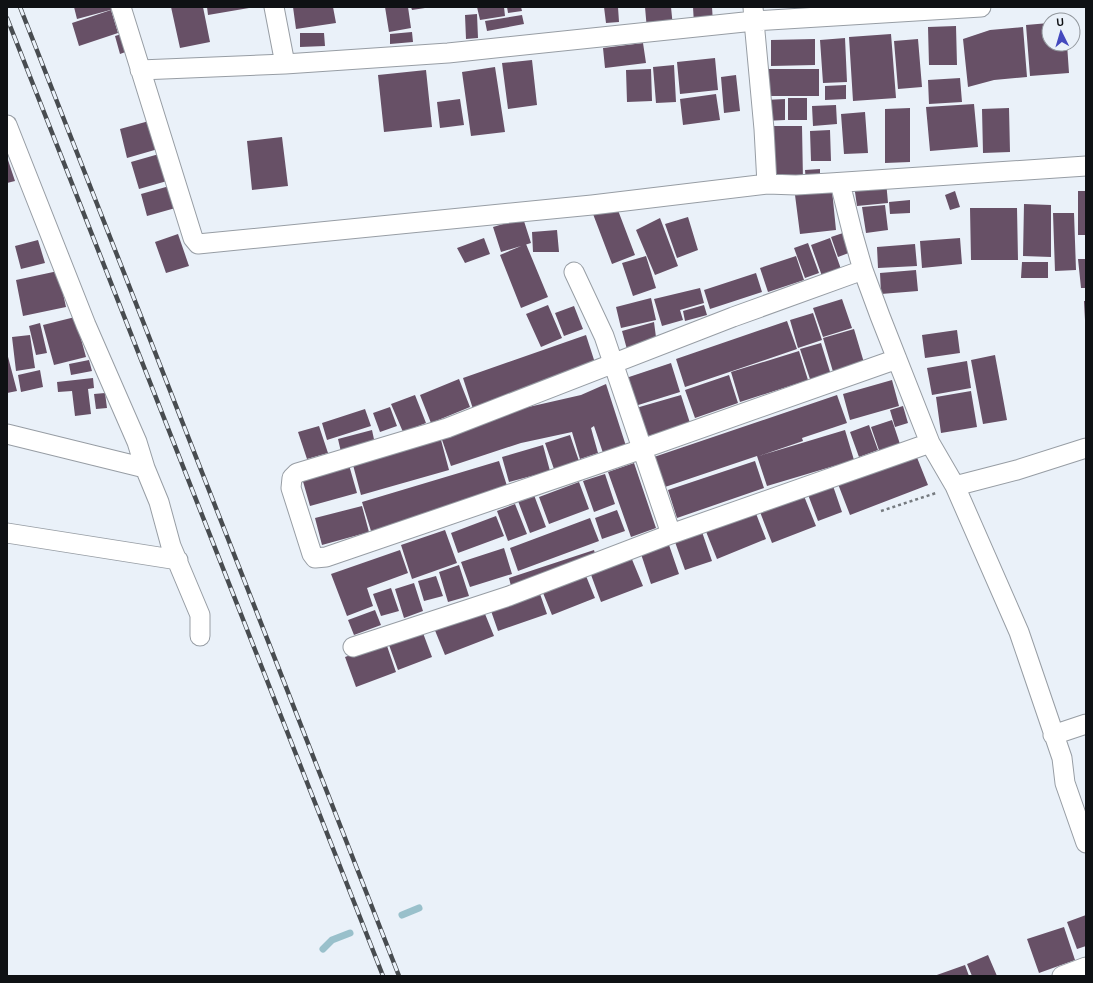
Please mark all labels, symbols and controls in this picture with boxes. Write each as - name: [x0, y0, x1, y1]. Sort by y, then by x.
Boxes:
- north arrow: [1041, 12, 1081, 52]
- text: U: [1056, 15, 1064, 29]

